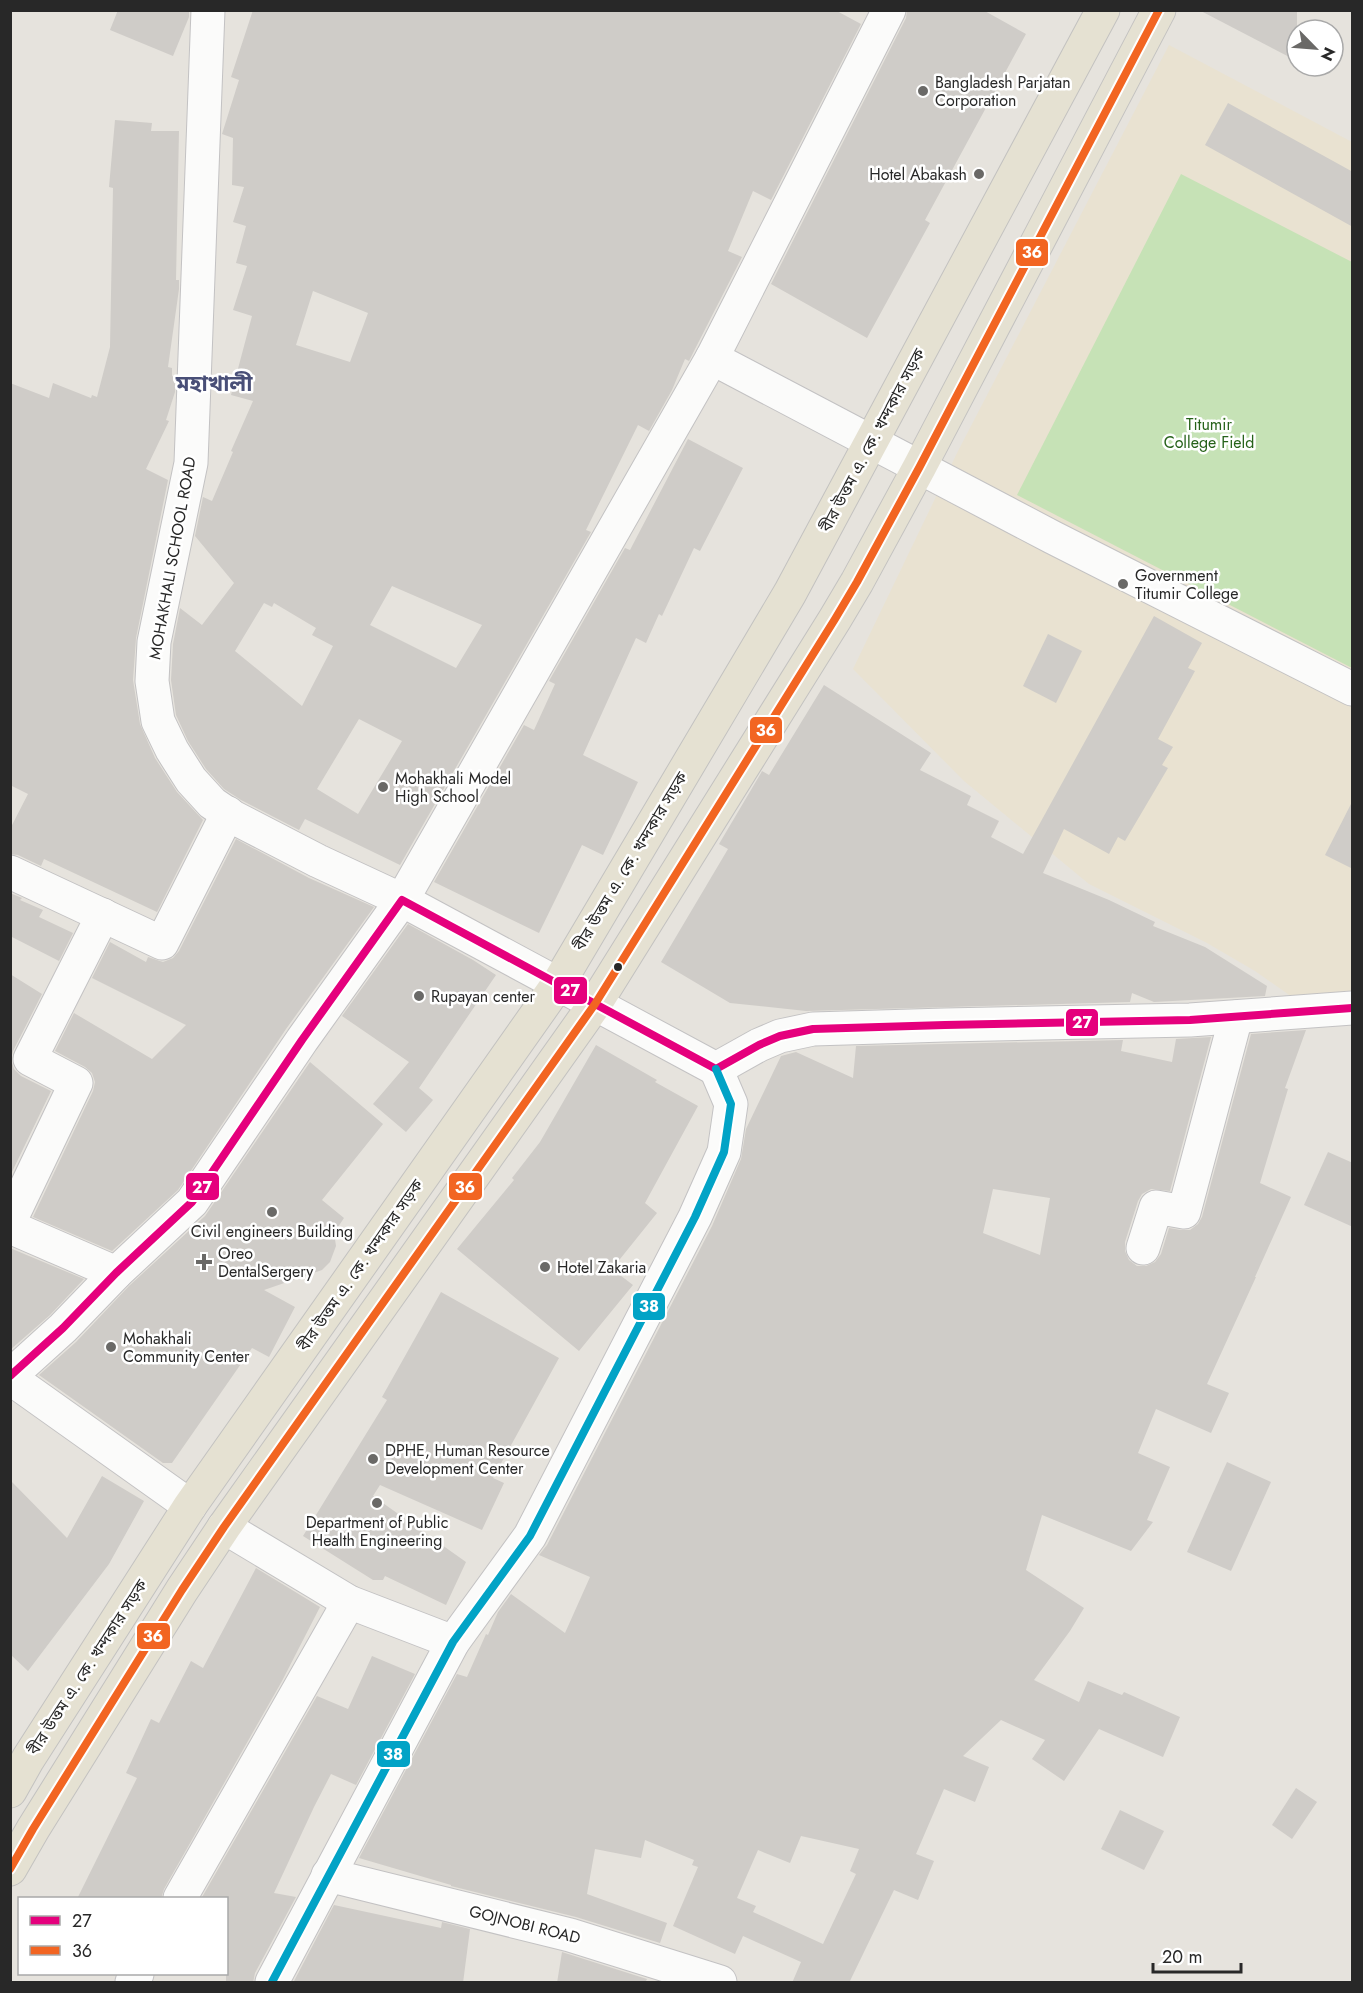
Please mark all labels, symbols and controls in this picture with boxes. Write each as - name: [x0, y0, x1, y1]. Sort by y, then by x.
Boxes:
- north arrow: [1285, 18, 1345, 78]
- text: N: [1315, 44, 1341, 65]
- place label: Bangladesh Parjatan Corporation: [935, 71, 1071, 112]
- marker: Bangladesh Parjatan Corporation: [916, 84, 930, 98]
- place label: Hotel Abakash: [869, 163, 967, 186]
- marker: Hotel Abakash: [972, 167, 986, 181]
- line badge: 36: [1015, 238, 1049, 267]
- text: 36: [1022, 241, 1042, 264]
- street label: বীর উত্তম এ. কে. খন্দকার সড়ক: [814, 343, 931, 537]
- district label: মহাখালী: [175, 367, 253, 399]
- park label: Titumir College Field: [1164, 413, 1254, 454]
- street label: MOHAKHALI SCHOOL ROAD: [143, 455, 202, 661]
- place label: Government Titumir College: [1135, 564, 1238, 605]
- marker: Government Titumir College: [1116, 577, 1130, 591]
- line badge: 36: [749, 716, 783, 744]
- text: 36: [756, 719, 776, 742]
- place label: Mohakhali Model High School: [395, 767, 511, 808]
- street label: বীর উত্তম এ. কে. খন্দকার সড়ক: [567, 767, 694, 956]
- marker: Mohakhali Model High School: [376, 780, 390, 794]
- unlabelled marker: [612, 961, 624, 973]
- line badge: 27: [553, 976, 588, 1005]
- text: 27: [560, 979, 580, 1002]
- place label: Rupayan center: [431, 985, 535, 1008]
- marker: Rupayan center: [412, 989, 426, 1003]
- line badge: 27: [1065, 1008, 1099, 1037]
- text: 27: [1072, 1011, 1092, 1034]
- line badge: 27: [185, 1172, 220, 1201]
- line badge: 36: [448, 1172, 483, 1201]
- street label: বীর উত্তম এ. কে. খন্দকার সড়ক: [292, 1174, 429, 1357]
- text: 27: [192, 1176, 212, 1199]
- text: 36: [455, 1176, 475, 1199]
- marker: Civil engineers Building: [265, 1205, 279, 1219]
- place label: Civil engineers Building: [191, 1220, 353, 1243]
- place label: Oreo DentalSergery: [218, 1242, 314, 1283]
- marker: Oreo DentalSergery: [195, 1253, 213, 1271]
- place label: Hotel Zakaria: [557, 1256, 646, 1279]
- marker: Hotel Zakaria: [538, 1260, 552, 1274]
- line badge: 38: [632, 1292, 666, 1321]
- text: 38: [639, 1295, 659, 1318]
- place label: Mohakhali Community Center: [123, 1327, 250, 1368]
- marker: Mohakhali Community Center: [104, 1340, 118, 1354]
- place label: DPHE, Human Resource Development Center: [385, 1439, 550, 1480]
- marker: DPHE, Human Resource Development Center: [366, 1452, 380, 1466]
- marker: Department of Public Health Engineering: [370, 1496, 384, 1510]
- place label: Department of Public Health Engineering: [306, 1511, 448, 1552]
- street label: বীর উত্তম এ. কে. খন্দকার সড়ক: [21, 1574, 153, 1760]
- line badge: 36: [136, 1622, 171, 1650]
- text: 36: [143, 1625, 163, 1648]
- line badge: 38: [376, 1740, 411, 1768]
- text: 38: [383, 1743, 403, 1766]
- legend: [18, 1897, 228, 1975]
- street label: GOJNOBI ROAD: [467, 1900, 583, 1949]
- text: 27: [72, 1908, 92, 1934]
- scale bar: [1153, 1936, 1242, 1974]
- text: 36: [72, 1938, 92, 1964]
- text: 20 m: [1162, 1944, 1202, 1970]

